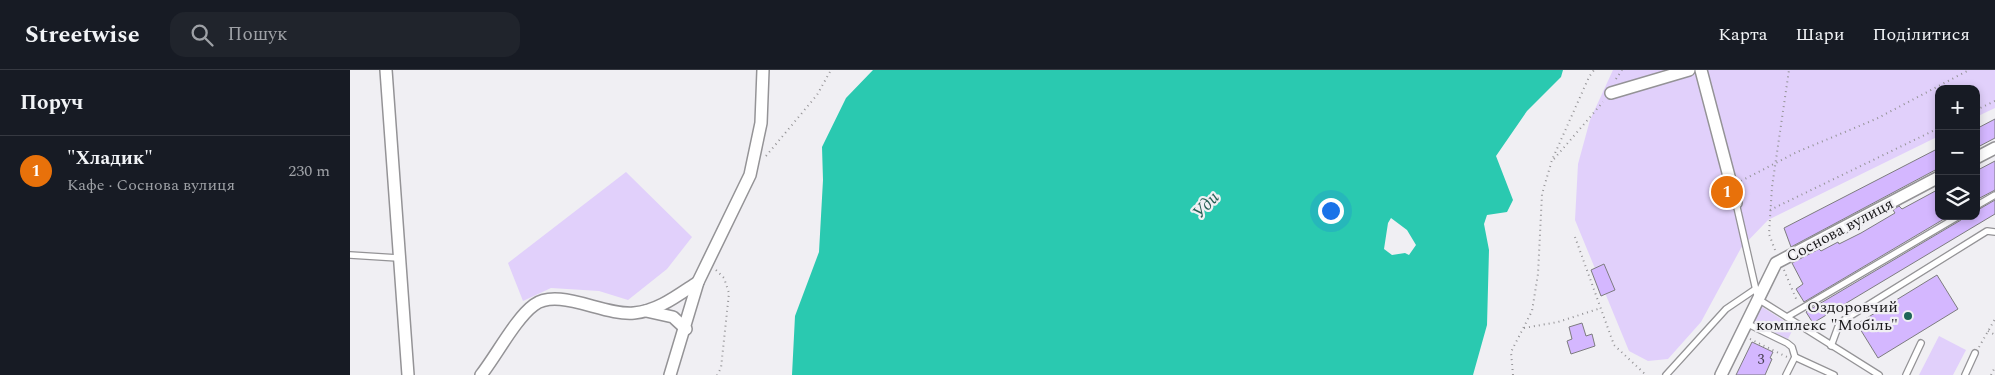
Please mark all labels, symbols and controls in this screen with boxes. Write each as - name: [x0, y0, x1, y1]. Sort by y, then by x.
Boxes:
- search box: [170, 12, 520, 57]
- text: Streetwise: [25, 17, 140, 53]
- text: Пошук: [228, 20, 288, 49]
- icon: search: [188, 21, 216, 49]
- text: Карта: [1718, 21, 1768, 48]
- text: Шари: [1796, 21, 1844, 48]
- text: Поділитися: [1872, 21, 1970, 48]
- map controls: [1935, 85, 1980, 220]
- button: +: [1935, 85, 1980, 130]
- text: Поруч: [20, 87, 83, 119]
- button: −: [1935, 130, 1980, 175]
- text: "Хладик": [67, 144, 153, 173]
- text: 1: [32, 159, 40, 183]
- text: 230 m: [288, 159, 330, 183]
- text: Кафе · Соснова вулиця: [67, 173, 235, 197]
- pin: 1: [1711, 173, 1743, 211]
- button: layers: [1935, 175, 1980, 220]
- water label: Уди: [1186, 185, 1226, 225]
- street label: Соснова вулиця: [1782, 192, 1898, 268]
- your location: [1318, 198, 1344, 224]
- place label: Оздоровчий комплекс "Мобіль": [1756, 295, 1898, 337]
- marker: Оздоровчий комплекс "Мобіль": [1902, 310, 1914, 322]
- house number: 3: [1758, 349, 1765, 370]

